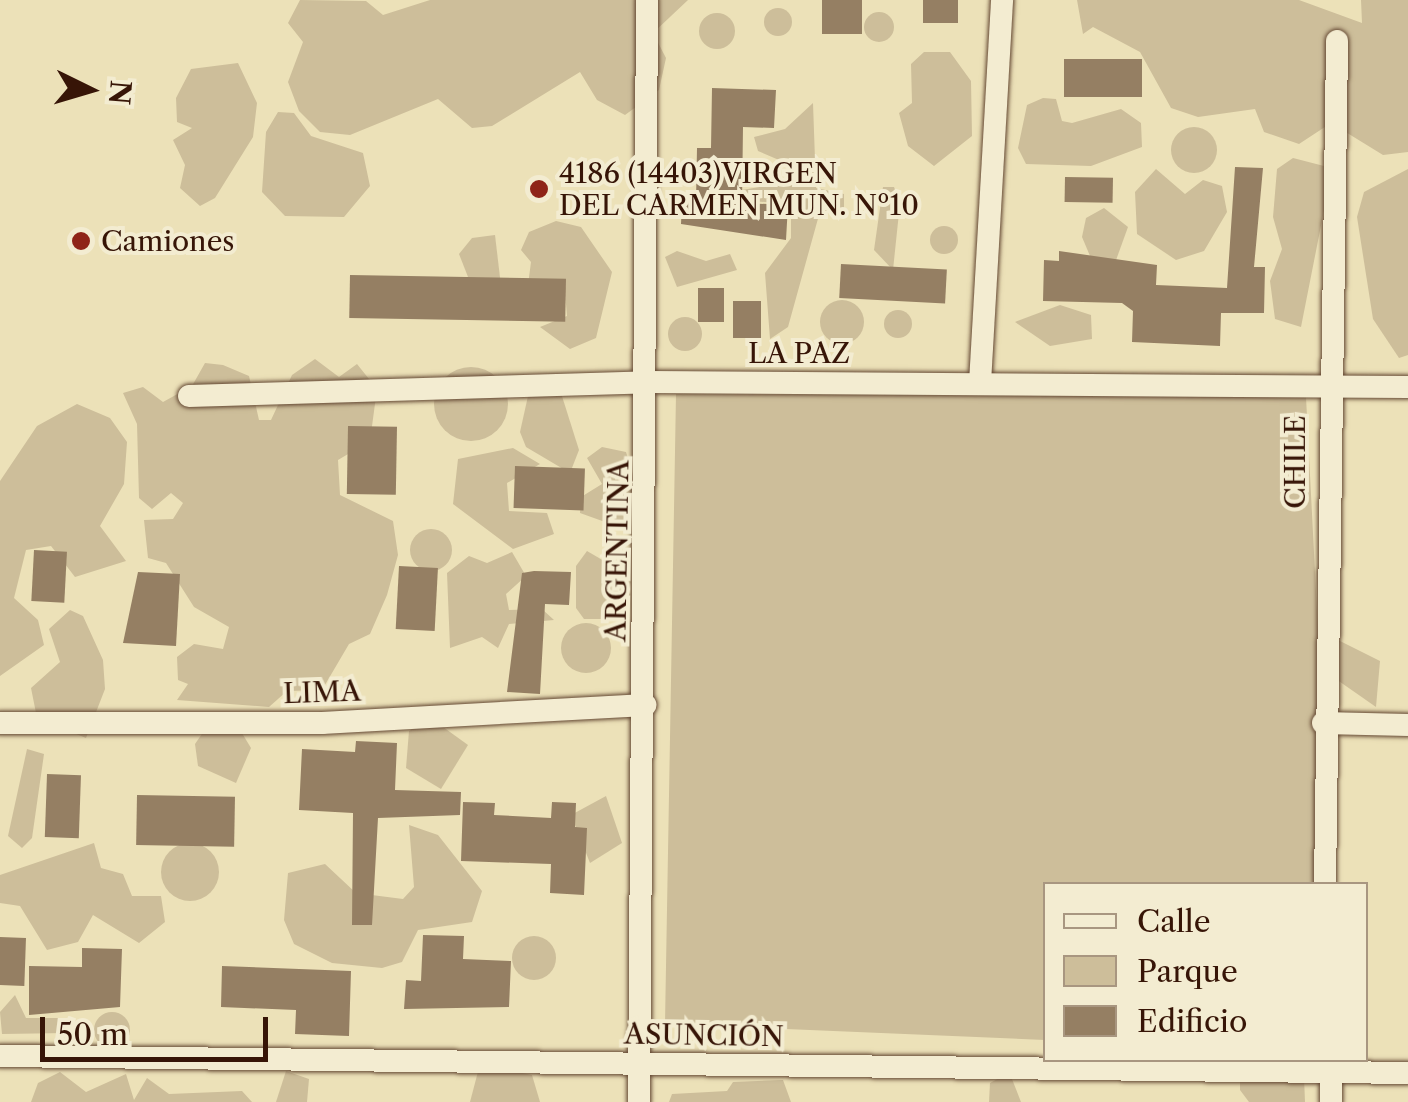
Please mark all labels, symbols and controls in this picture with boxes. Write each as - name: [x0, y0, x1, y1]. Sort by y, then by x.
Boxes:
- north arrow: [40, 40, 140, 140]
- text: N: [102, 79, 138, 106]
- place label: 4186 (14403)VIRGEN DEL CARMEN MUN. Nº10: [559, 156, 920, 222]
- marker: 4186 (14403)VIRGEN DEL CARMEN MUN. Nº10: [528, 178, 550, 200]
- place label: Camiones: [101, 224, 235, 258]
- marker: Camiones: [70, 230, 92, 252]
- street label: LA PAZ: [747, 336, 851, 370]
- street label: CHILE: [1278, 415, 1312, 509]
- street label: ARGENTINA: [599, 460, 635, 642]
- street label: LIMA: [282, 674, 362, 710]
- legend: [1043, 882, 1368, 1062]
- text: Calle: [1137, 903, 1211, 940]
- text: Parque: [1137, 953, 1238, 990]
- scale bar: [45, 997, 272, 1059]
- text: Edificio: [1137, 1003, 1247, 1040]
- text: 50 m: [57, 1016, 128, 1053]
- street label: ASUNCIÓN: [624, 1017, 784, 1053]

